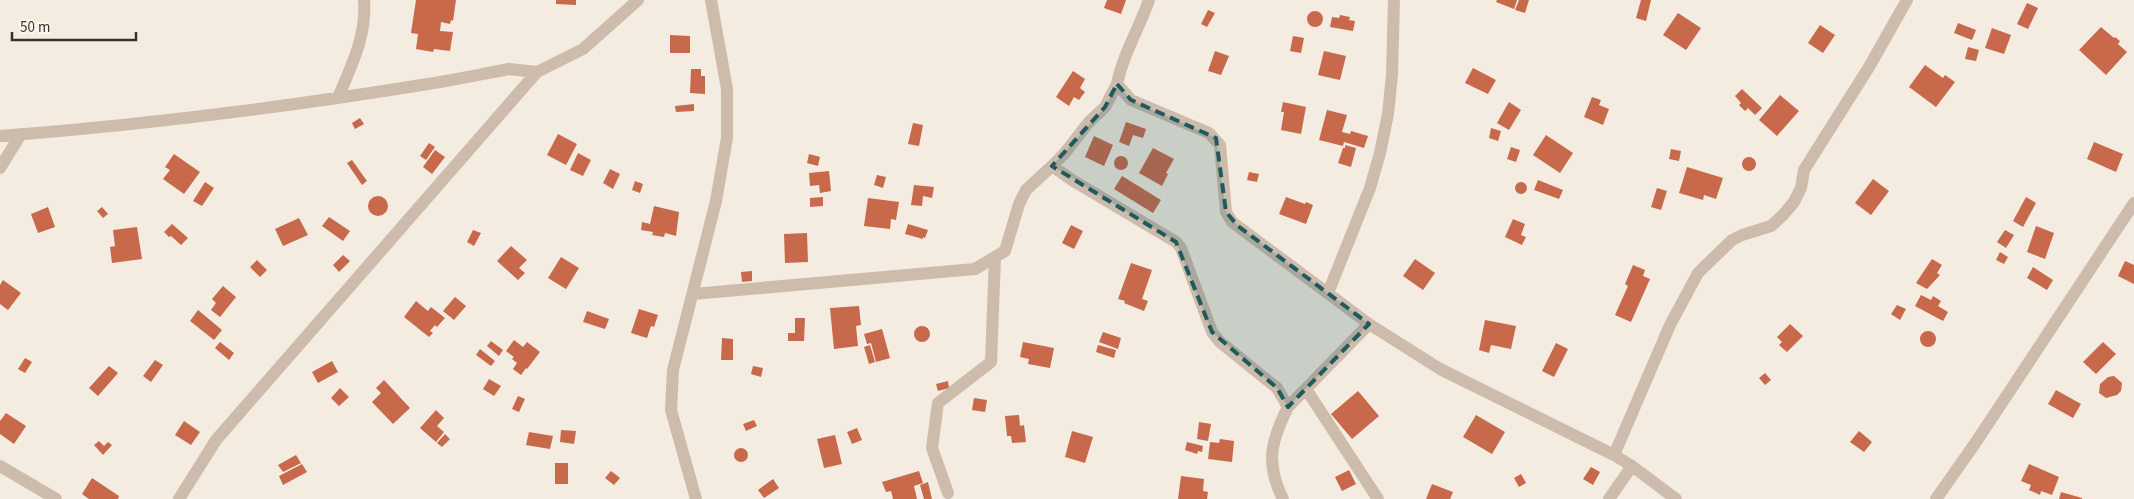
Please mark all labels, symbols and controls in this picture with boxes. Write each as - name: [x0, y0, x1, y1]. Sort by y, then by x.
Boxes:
- scale bar: [12, 10, 136, 42]
- text: 50 m: [20, 17, 50, 38]

